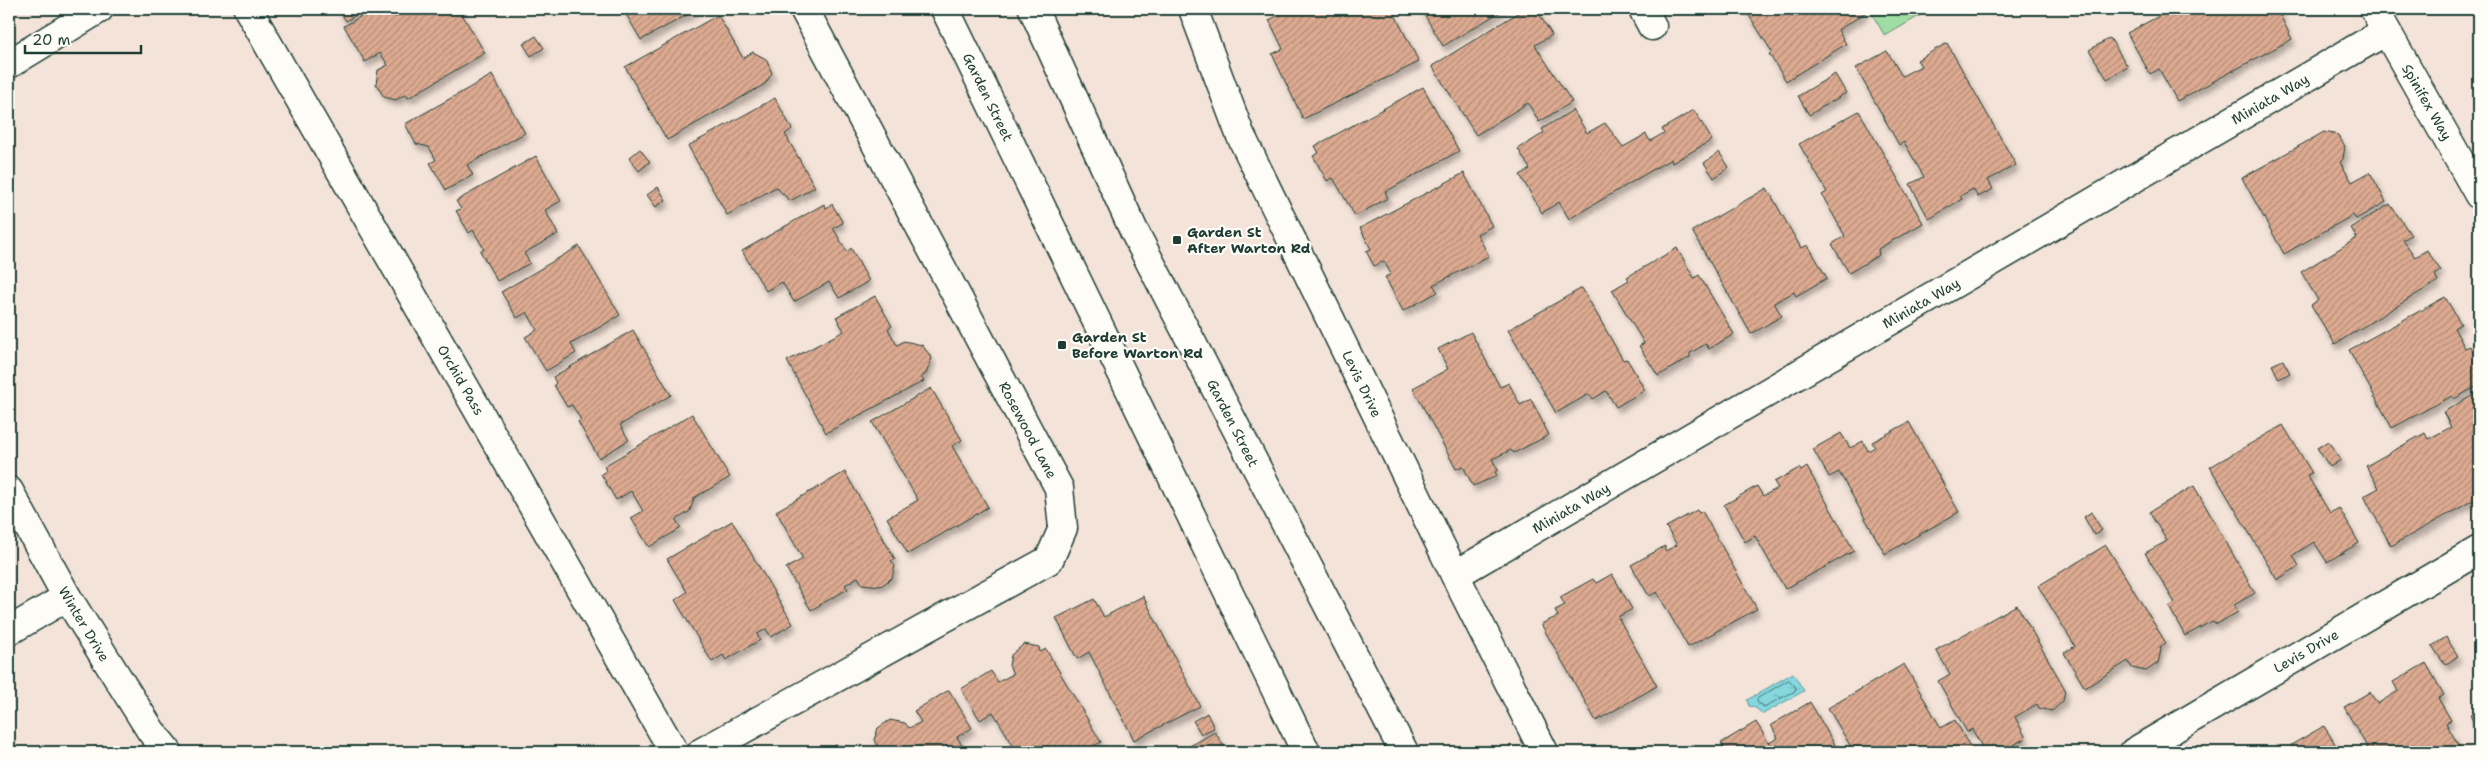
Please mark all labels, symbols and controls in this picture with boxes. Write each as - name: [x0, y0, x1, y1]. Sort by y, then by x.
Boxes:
- scale bar: [25, 22, 141, 54]
- text: 20 m: [32, 30, 71, 50]
- street label: Garden Street: [959, 50, 1017, 144]
- street label: Spinifex Way: [2398, 61, 2456, 143]
- street label: Miniata Way: [2228, 70, 2312, 128]
- place label: Garden St After Warton Rd: [1187, 223, 1311, 257]
- marker: Garden St After Warton Rd: [1171, 234, 1183, 246]
- street label: Miniata Way: [1879, 274, 1963, 332]
- place label: Garden St Before Warton Rd: [1072, 328, 1203, 362]
- marker: Garden St Before Warton Rd: [1056, 339, 1068, 351]
- street label: Orchid Pass: [434, 342, 488, 418]
- street label: Levis Drive: [1338, 348, 1386, 420]
- street label: Garden Street: [1203, 376, 1263, 470]
- street label: Rosewood Lane: [995, 378, 1061, 482]
- street label: Miniata Way: [1529, 479, 1613, 537]
- street label: Winter Drive: [54, 583, 114, 665]
- street label: Levis Drive: [2270, 625, 2342, 677]

